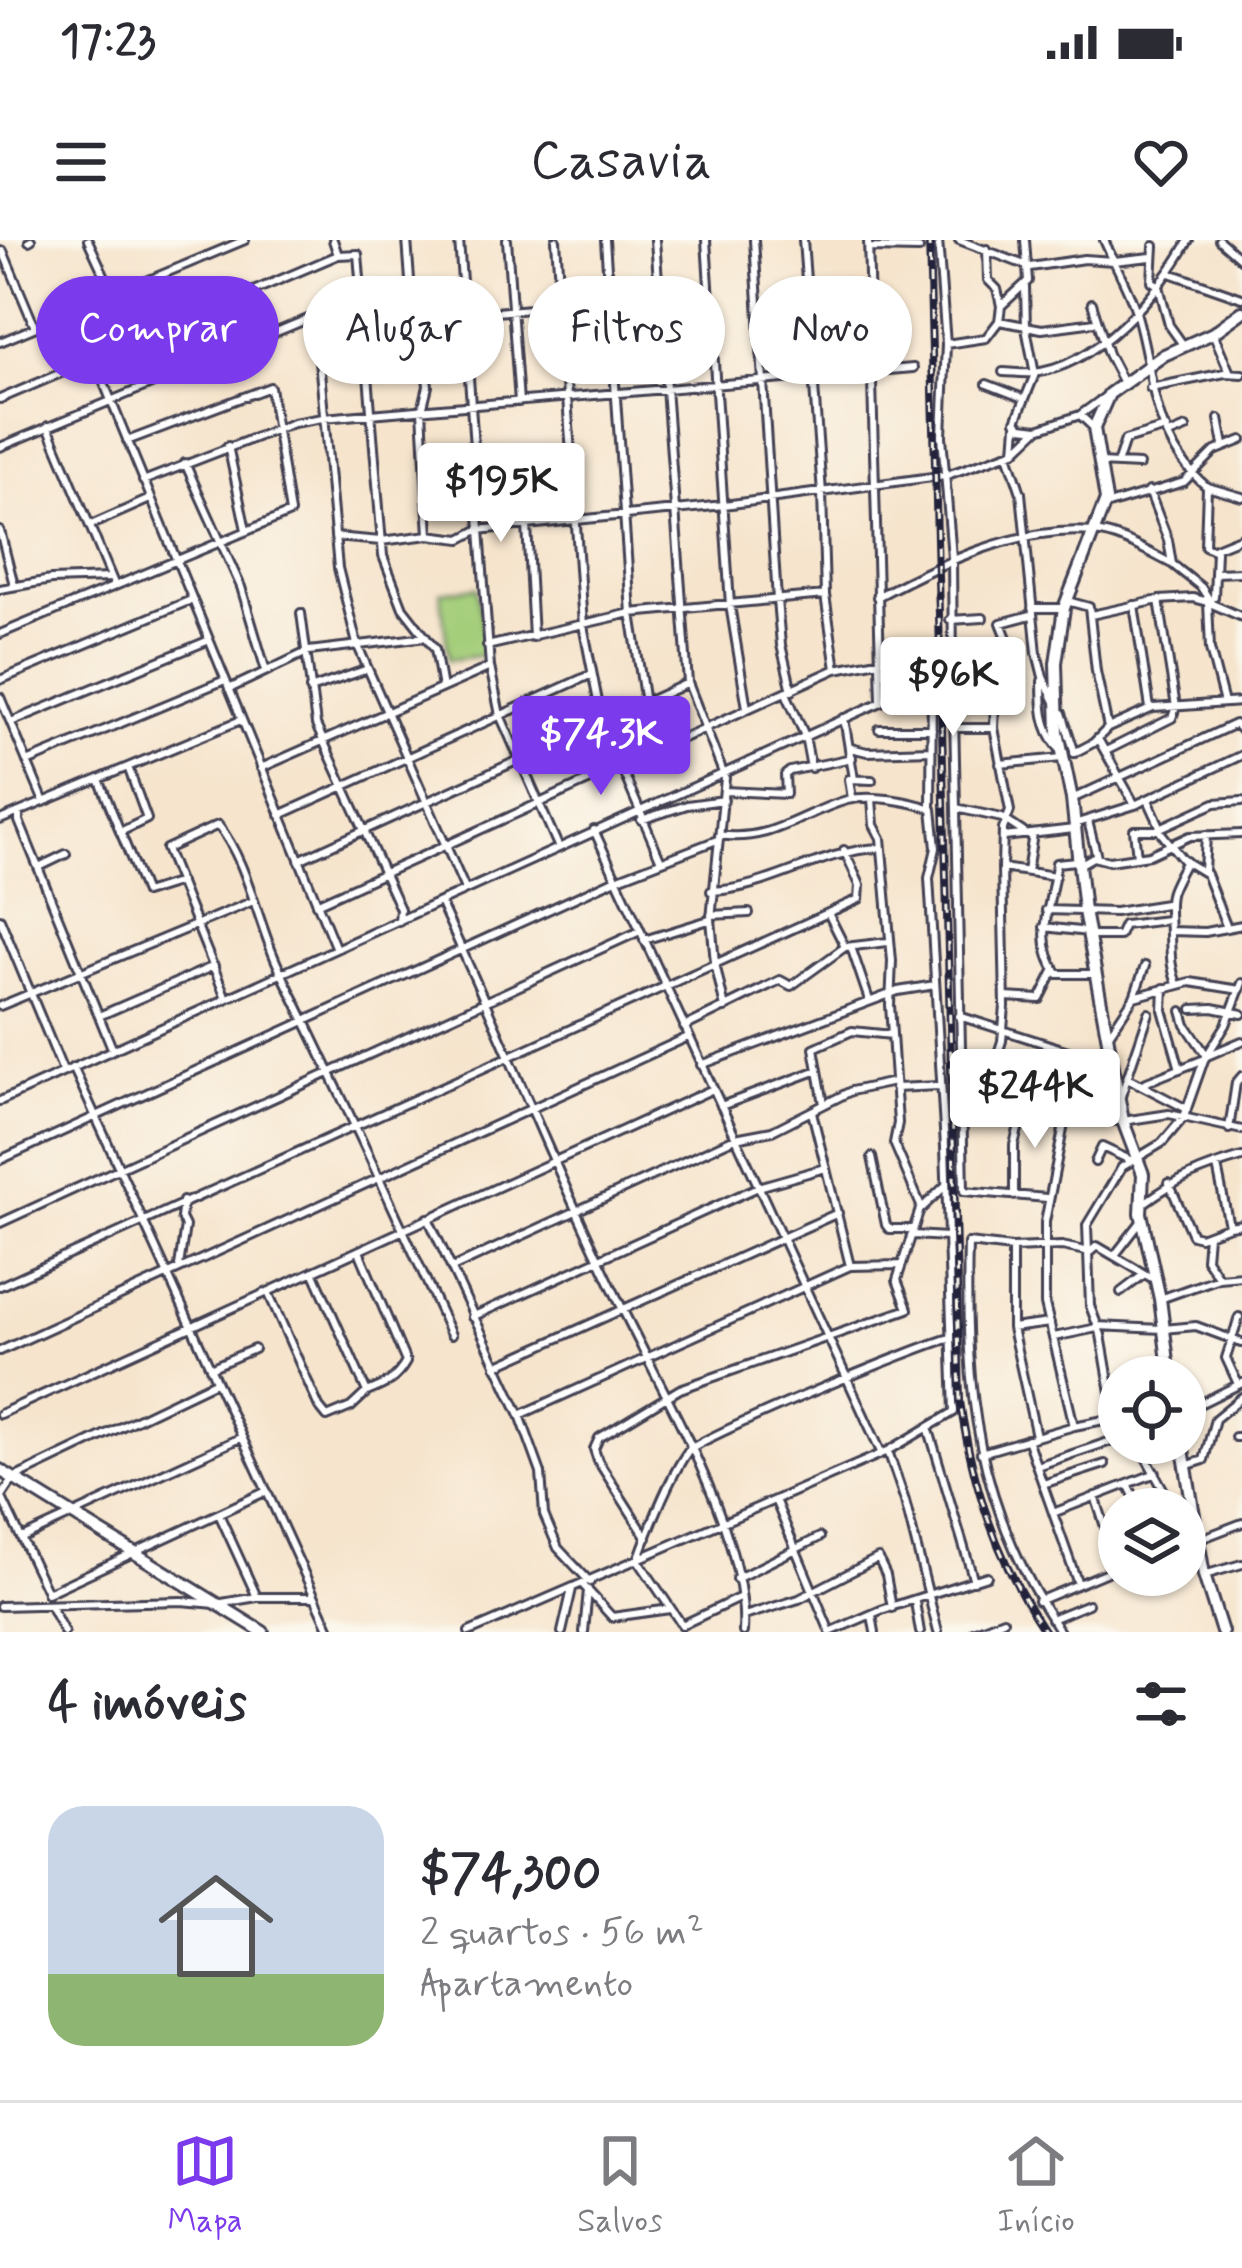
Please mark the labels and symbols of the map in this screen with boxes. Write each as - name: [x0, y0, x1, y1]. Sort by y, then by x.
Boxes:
- pin: $195K: [417, 443, 585, 545]
- pin: $96K: [882, 637, 1024, 739]
- pin: $74.3K: [503, 696, 699, 798]
- pin: $244K: [951, 1049, 1119, 1151]

